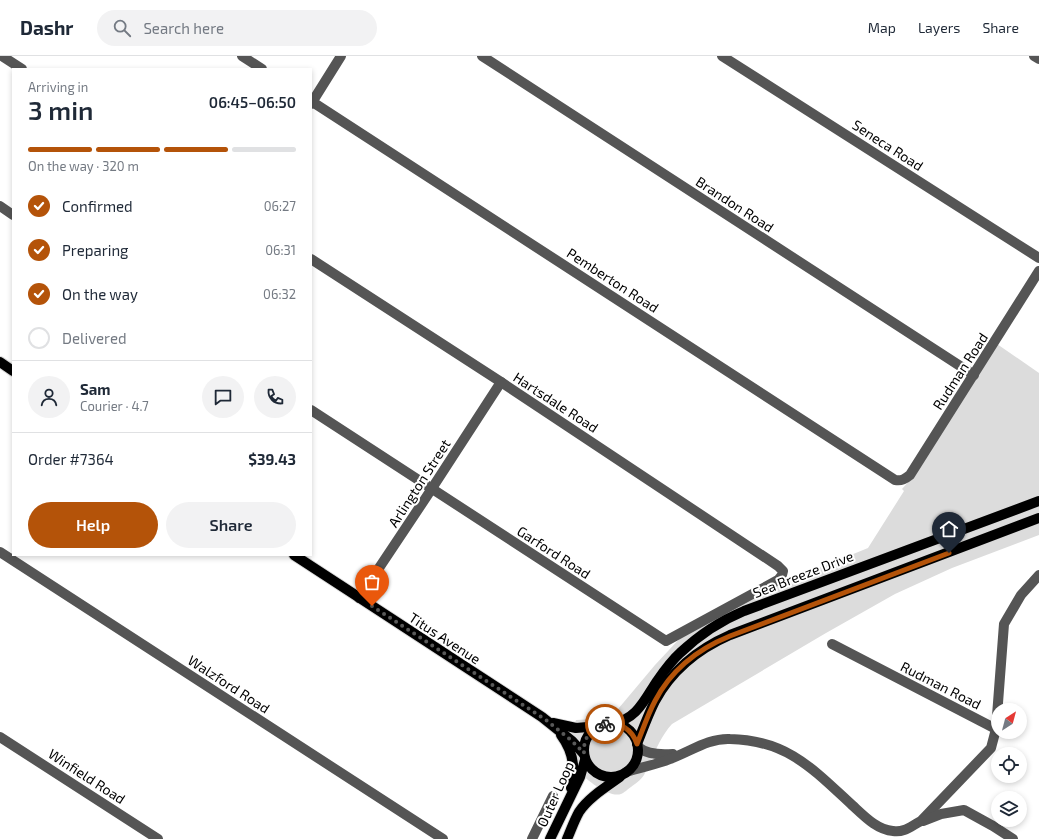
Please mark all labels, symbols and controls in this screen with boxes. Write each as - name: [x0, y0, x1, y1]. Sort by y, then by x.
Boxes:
- search box: [97, 10, 377, 46]
- text: Dashr: [20, 16, 73, 39]
- icon: search: [111, 17, 133, 39]
- text: Search here: [143, 19, 224, 37]
- text: Map: [868, 19, 896, 36]
- text: Layers: [918, 19, 960, 36]
- text: Share: [982, 19, 1019, 36]
- text: Arriving in: [28, 79, 88, 95]
- text: 06:45–06:50: [209, 93, 296, 111]
- text: 3 min: [28, 94, 93, 125]
- street label: Seneca Road: [849, 116, 927, 174]
- text: On the way · 320 m: [28, 158, 139, 174]
- street label: Brandon Road: [693, 172, 777, 236]
- icon: check: [28, 195, 50, 217]
- text: Confirmed: [62, 197, 133, 215]
- text: 06:27: [264, 198, 296, 214]
- icon: check: [28, 239, 50, 261]
- text: Preparing: [62, 241, 128, 259]
- text: 06:31: [265, 242, 296, 258]
- street label: Pemberton Road: [564, 244, 662, 316]
- icon: check: [28, 283, 50, 305]
- text: On the way: [62, 285, 138, 303]
- text: 06:32: [263, 286, 296, 302]
- text: Delivered: [62, 329, 127, 347]
- street label: Rudman Road: [929, 329, 991, 413]
- street label: Hartsdale Road: [510, 368, 602, 436]
- button: person: [28, 376, 70, 418]
- button: chat: [202, 376, 244, 418]
- button: phone: [254, 376, 296, 418]
- text: Sam: [80, 380, 111, 398]
- text: Courier · 4.7: [80, 398, 149, 414]
- street label: Arlington Street: [384, 436, 454, 530]
- text: Order #7364: [28, 450, 114, 468]
- text: $39.43: [248, 450, 296, 468]
- button: Help: [28, 502, 158, 548]
- button: Share: [166, 502, 296, 548]
- pin: [932, 512, 966, 553]
- icon: home: [938, 518, 960, 540]
- street label: Garford Road: [514, 522, 594, 582]
- street label: Sea Breeze Drive: [750, 547, 856, 601]
- pin: [355, 565, 389, 606]
- icon: bag: [361, 571, 383, 593]
- street label: Titus Avenue: [406, 609, 484, 667]
- street label: Walzford Road: [185, 651, 273, 717]
- street label: Rudman Road: [898, 657, 984, 713]
- north arrow: [991, 703, 1027, 739]
- map controls: [991, 703, 1027, 827]
- courier: [585, 704, 625, 744]
- icon: bike: [594, 713, 616, 735]
- street label: Winfield Road: [45, 745, 129, 807]
- button: locate: [991, 747, 1027, 783]
- street label: Outer Loop: [533, 759, 577, 829]
- button: layers: [991, 791, 1027, 827]

